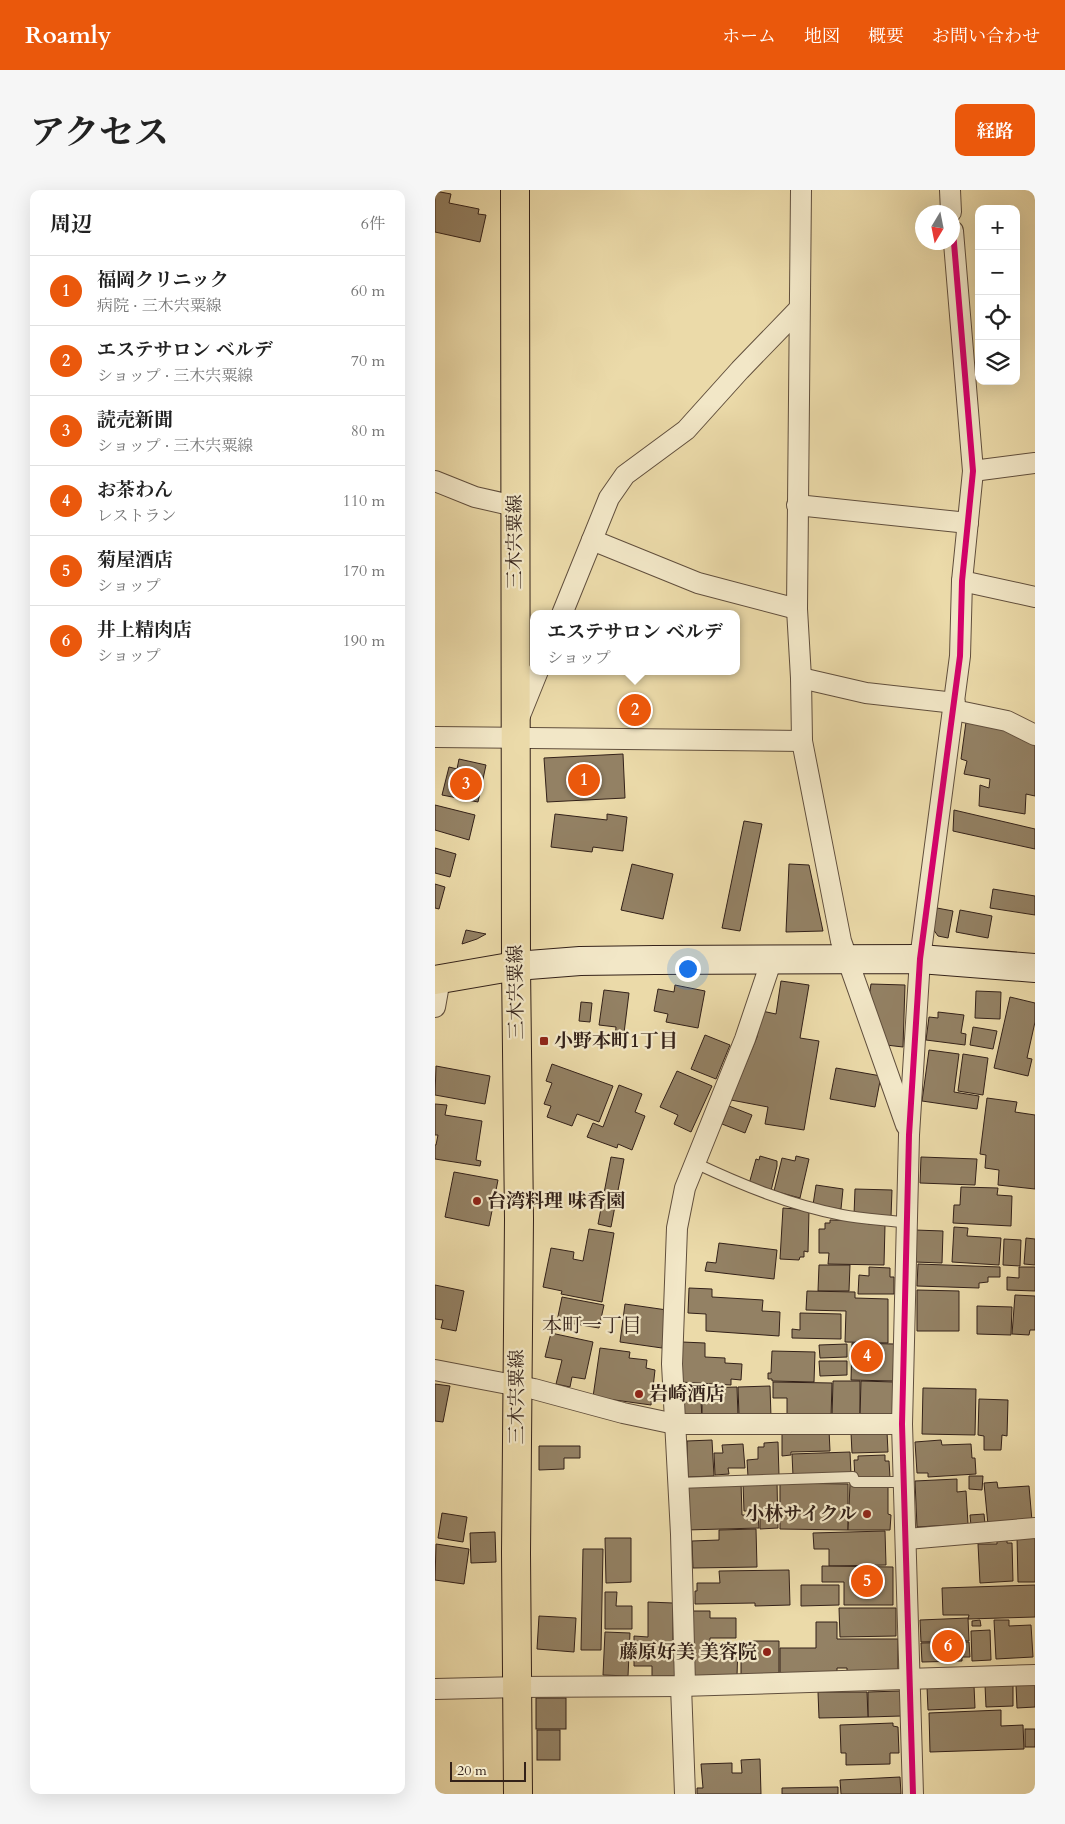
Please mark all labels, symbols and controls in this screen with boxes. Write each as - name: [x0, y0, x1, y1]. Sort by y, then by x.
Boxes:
- text: Roamly: [25, 19, 111, 52]
- text: ホーム: [722, 24, 776, 49]
- text: 地図: [804, 24, 840, 49]
- text: 概要: [868, 24, 904, 49]
- text: お問い合わせ: [932, 24, 1040, 49]
- button: 経路: [955, 104, 1035, 156]
- text: アクセス: [30, 109, 169, 157]
- north arrow: [915, 205, 960, 250]
- map controls: [975, 205, 1020, 385]
- button: +: [975, 205, 1020, 250]
- text: 周辺: [50, 210, 92, 239]
- text: 6件: [361, 213, 385, 235]
- button: −: [975, 250, 1020, 295]
- text: 福岡クリニック: [97, 267, 229, 293]
- text: 1: [62, 280, 70, 302]
- text: 60 m: [351, 280, 385, 302]
- text: 病院 · 三木宍粟線: [97, 295, 222, 317]
- button: locate: [975, 295, 1020, 340]
- text: エステサロン ベルデ: [97, 337, 273, 363]
- button: layers: [975, 340, 1020, 385]
- text: 2: [62, 350, 70, 372]
- text: 70 m: [351, 350, 385, 372]
- text: ショップ · 三木宍粟線: [97, 365, 253, 387]
- text: 読売新聞: [97, 407, 173, 433]
- text: 3: [62, 420, 70, 442]
- text: 80 m: [351, 420, 385, 442]
- text: ショップ · 三木宍粟線: [97, 435, 253, 457]
- text: お茶わん: [97, 477, 173, 503]
- text: 4: [62, 490, 70, 512]
- text: 110 m: [343, 490, 385, 512]
- street label: 三木宍粟線: [502, 494, 528, 590]
- text: レストラン: [97, 505, 177, 527]
- text: 菊屋酒店: [97, 547, 173, 573]
- text: 5: [62, 560, 70, 582]
- text: 170 m: [343, 560, 385, 582]
- text: ショップ: [97, 575, 161, 597]
- popup: [530, 610, 740, 675]
- text: 井上精肉店: [97, 617, 192, 643]
- text: エステサロン ベルデ: [547, 619, 723, 645]
- text: 6: [62, 630, 70, 652]
- text: 190 m: [343, 630, 385, 652]
- text: ショップ: [97, 645, 161, 667]
- text: ショップ: [547, 647, 611, 669]
- pin: 2: [619, 691, 651, 729]
- pin: 1: [568, 761, 600, 799]
- pin: 3: [450, 765, 482, 803]
- street label: 三木宍粟線: [502, 944, 530, 1040]
- your location: [675, 956, 701, 982]
- place label: 小野本町1丁目: [554, 1028, 678, 1054]
- marker: 小野本町1丁目: [538, 1035, 550, 1047]
- place label: 台湾料理 味香園: [487, 1188, 625, 1214]
- marker: 台湾料理 味香園: [471, 1195, 483, 1207]
- district label: 本町一丁目: [542, 1312, 642, 1339]
- pin: 4: [851, 1337, 883, 1375]
- street label: 三木宍粟線: [504, 1349, 530, 1445]
- place label: 岩崎酒店: [649, 1381, 725, 1407]
- marker: 岩崎酒店: [633, 1388, 645, 1400]
- place label: 小林サイクル: [745, 1501, 857, 1527]
- marker: 小林サイクル: [861, 1508, 873, 1520]
- pin: 5: [851, 1562, 883, 1600]
- pin: 6: [932, 1627, 964, 1665]
- place label: 藤原好美 美容院: [619, 1639, 757, 1665]
- marker: 藤原好美 美容院: [761, 1646, 773, 1658]
- scale bar: [450, 1759, 526, 1782]
- text: 20 m: [457, 1761, 487, 1780]

